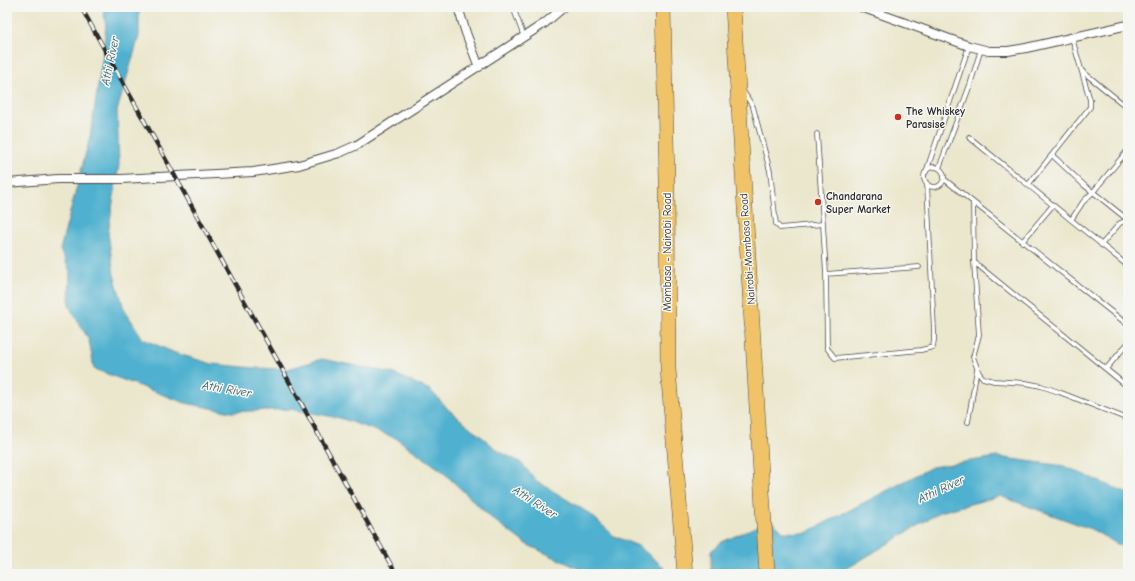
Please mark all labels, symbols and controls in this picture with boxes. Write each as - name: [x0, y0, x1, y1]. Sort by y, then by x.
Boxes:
- water label: Athi River: [98, 34, 122, 88]
- place label: The Whiskey Parasise: [906, 105, 965, 131]
- marker: The Whiskey Parasise: [893, 112, 903, 122]
- place label: Chandarana Super Market: [826, 190, 891, 216]
- street label: Mombasa - Nairobi Road: [661, 192, 674, 311]
- street label: Nairobi-Mombasa Road: [737, 193, 758, 305]
- marker: Chandarana Super Market: [813, 197, 823, 207]
- water label: Athi River: [200, 378, 254, 400]
- water label: Athi River: [915, 472, 968, 506]
- water label: Athi River: [510, 482, 561, 522]

